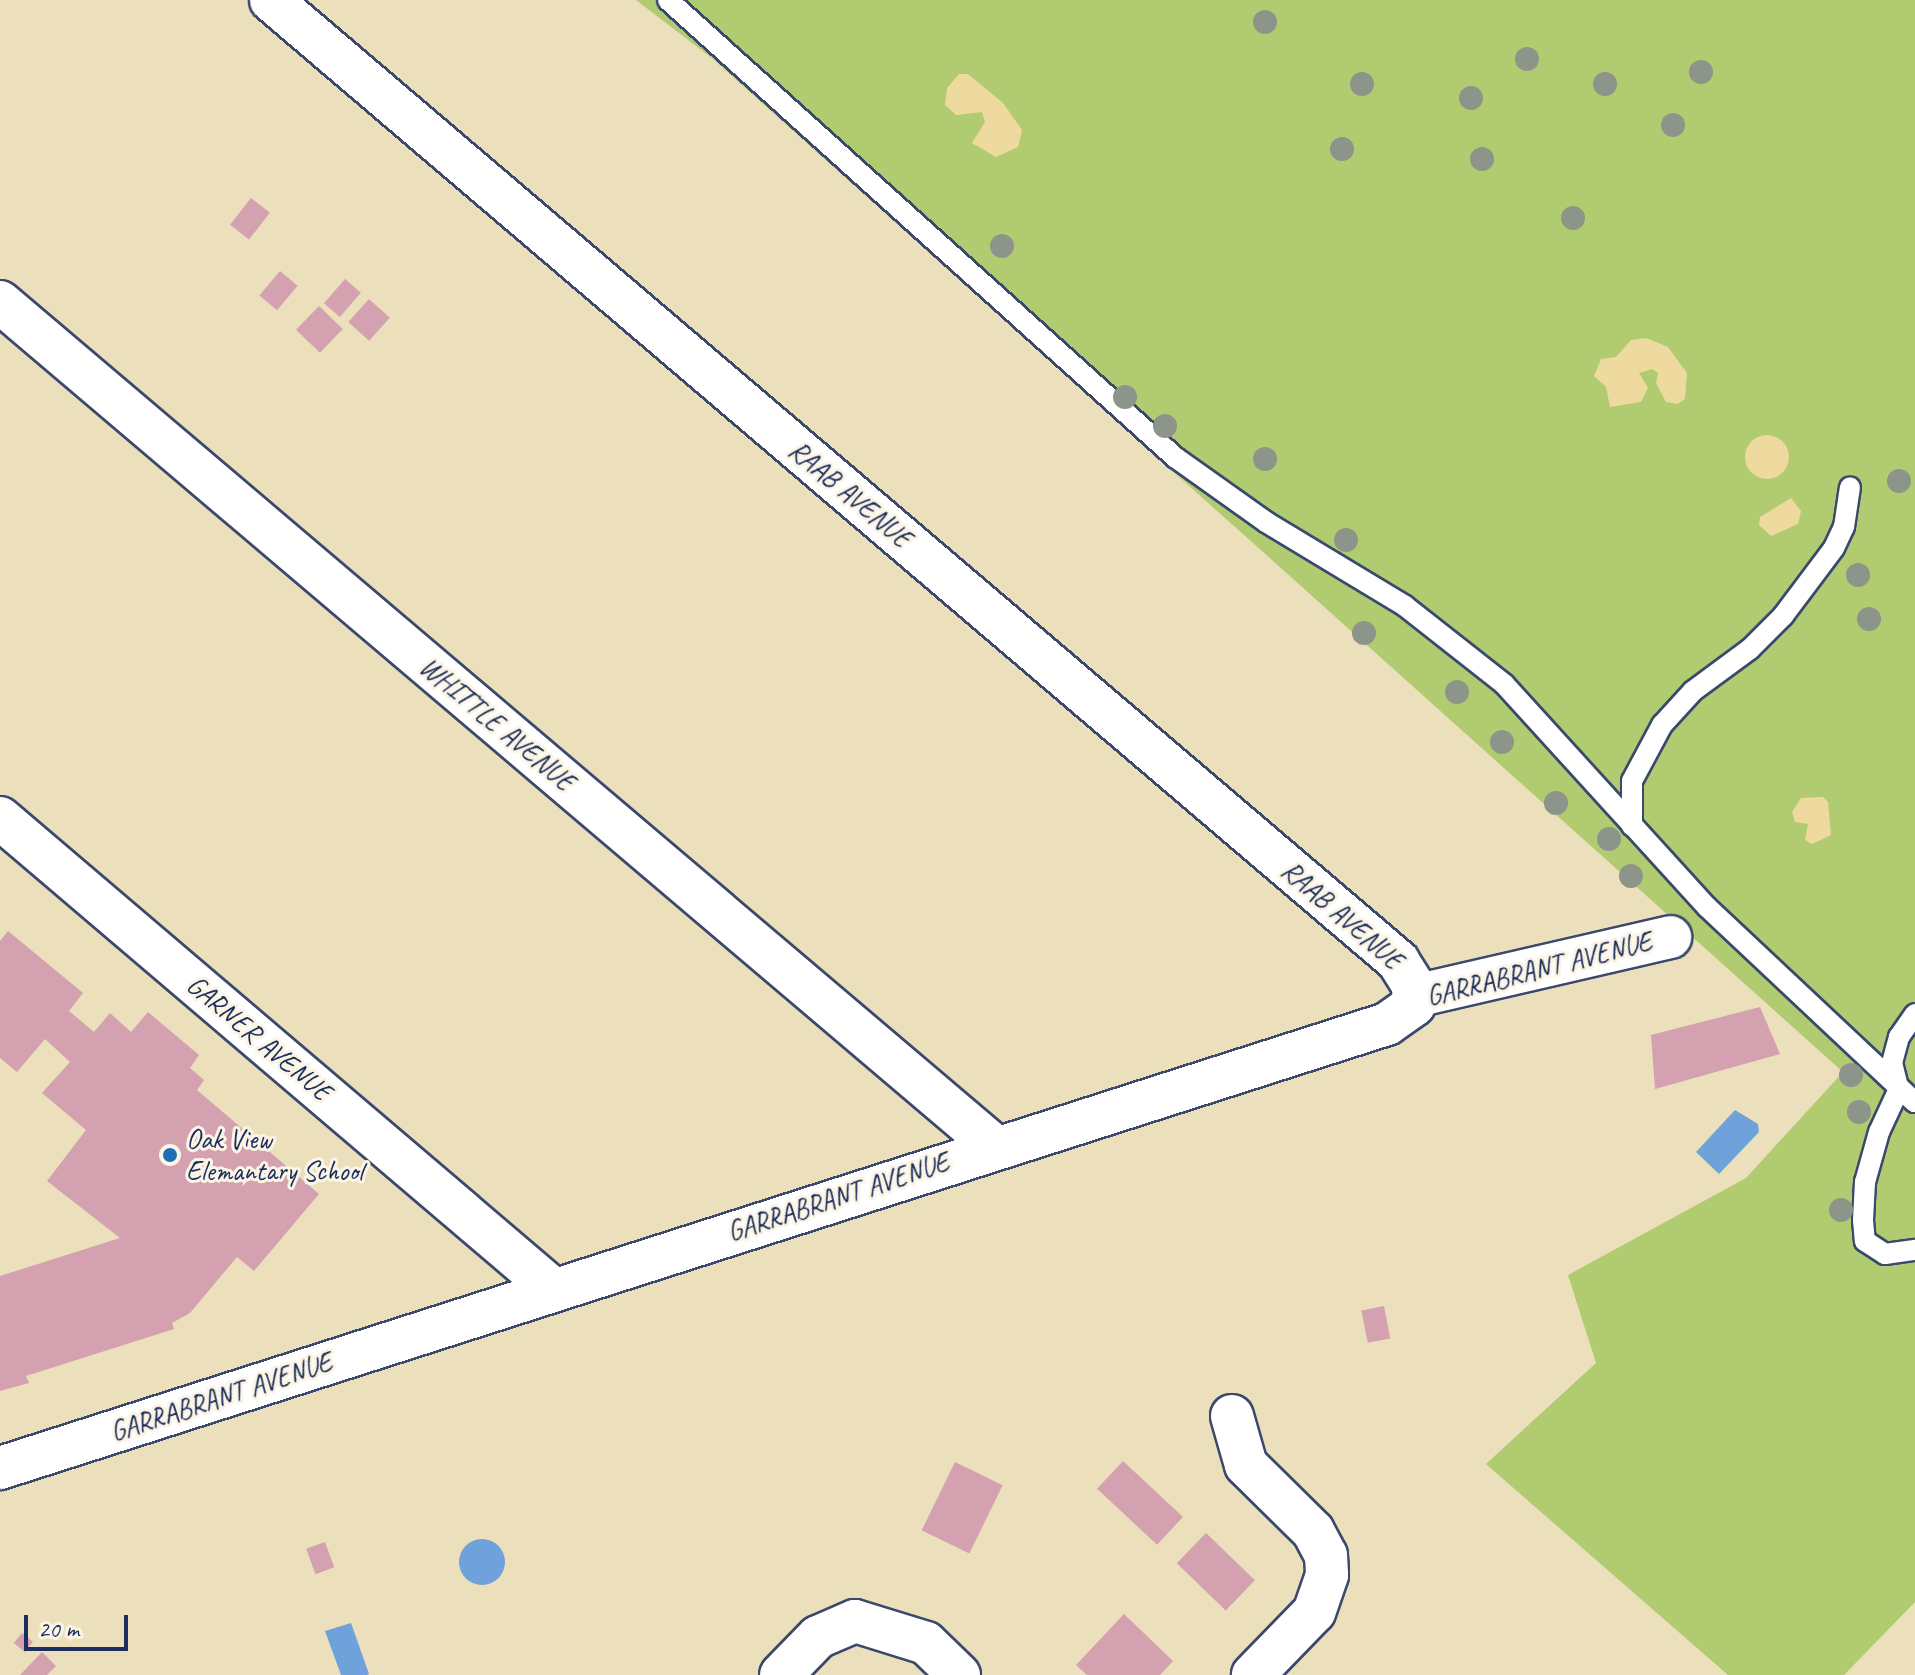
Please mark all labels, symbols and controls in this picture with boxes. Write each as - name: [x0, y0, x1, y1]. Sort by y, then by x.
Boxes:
- street label: RAAB AVENUE: [782, 433, 918, 555]
- street label: WHITTLE AVENUE: [413, 650, 581, 798]
- street label: RAAB AVENUE: [1275, 853, 1409, 977]
- street label: GARRABRANT AVENUE: [1423, 925, 1655, 1013]
- street label: GARNER AVENUE: [180, 968, 338, 1108]
- place label: Oak View Elemantary School: [186, 1122, 363, 1188]
- street label: GARRABRANT AVENUE: [723, 1145, 953, 1249]
- marker: Oak View Elemantary School: [161, 1146, 179, 1164]
- street label: GARRABRANT AVENUE: [106, 1345, 336, 1449]
- scale bar: [28, 1599, 132, 1649]
- text: 20 m: [38, 1614, 79, 1644]

